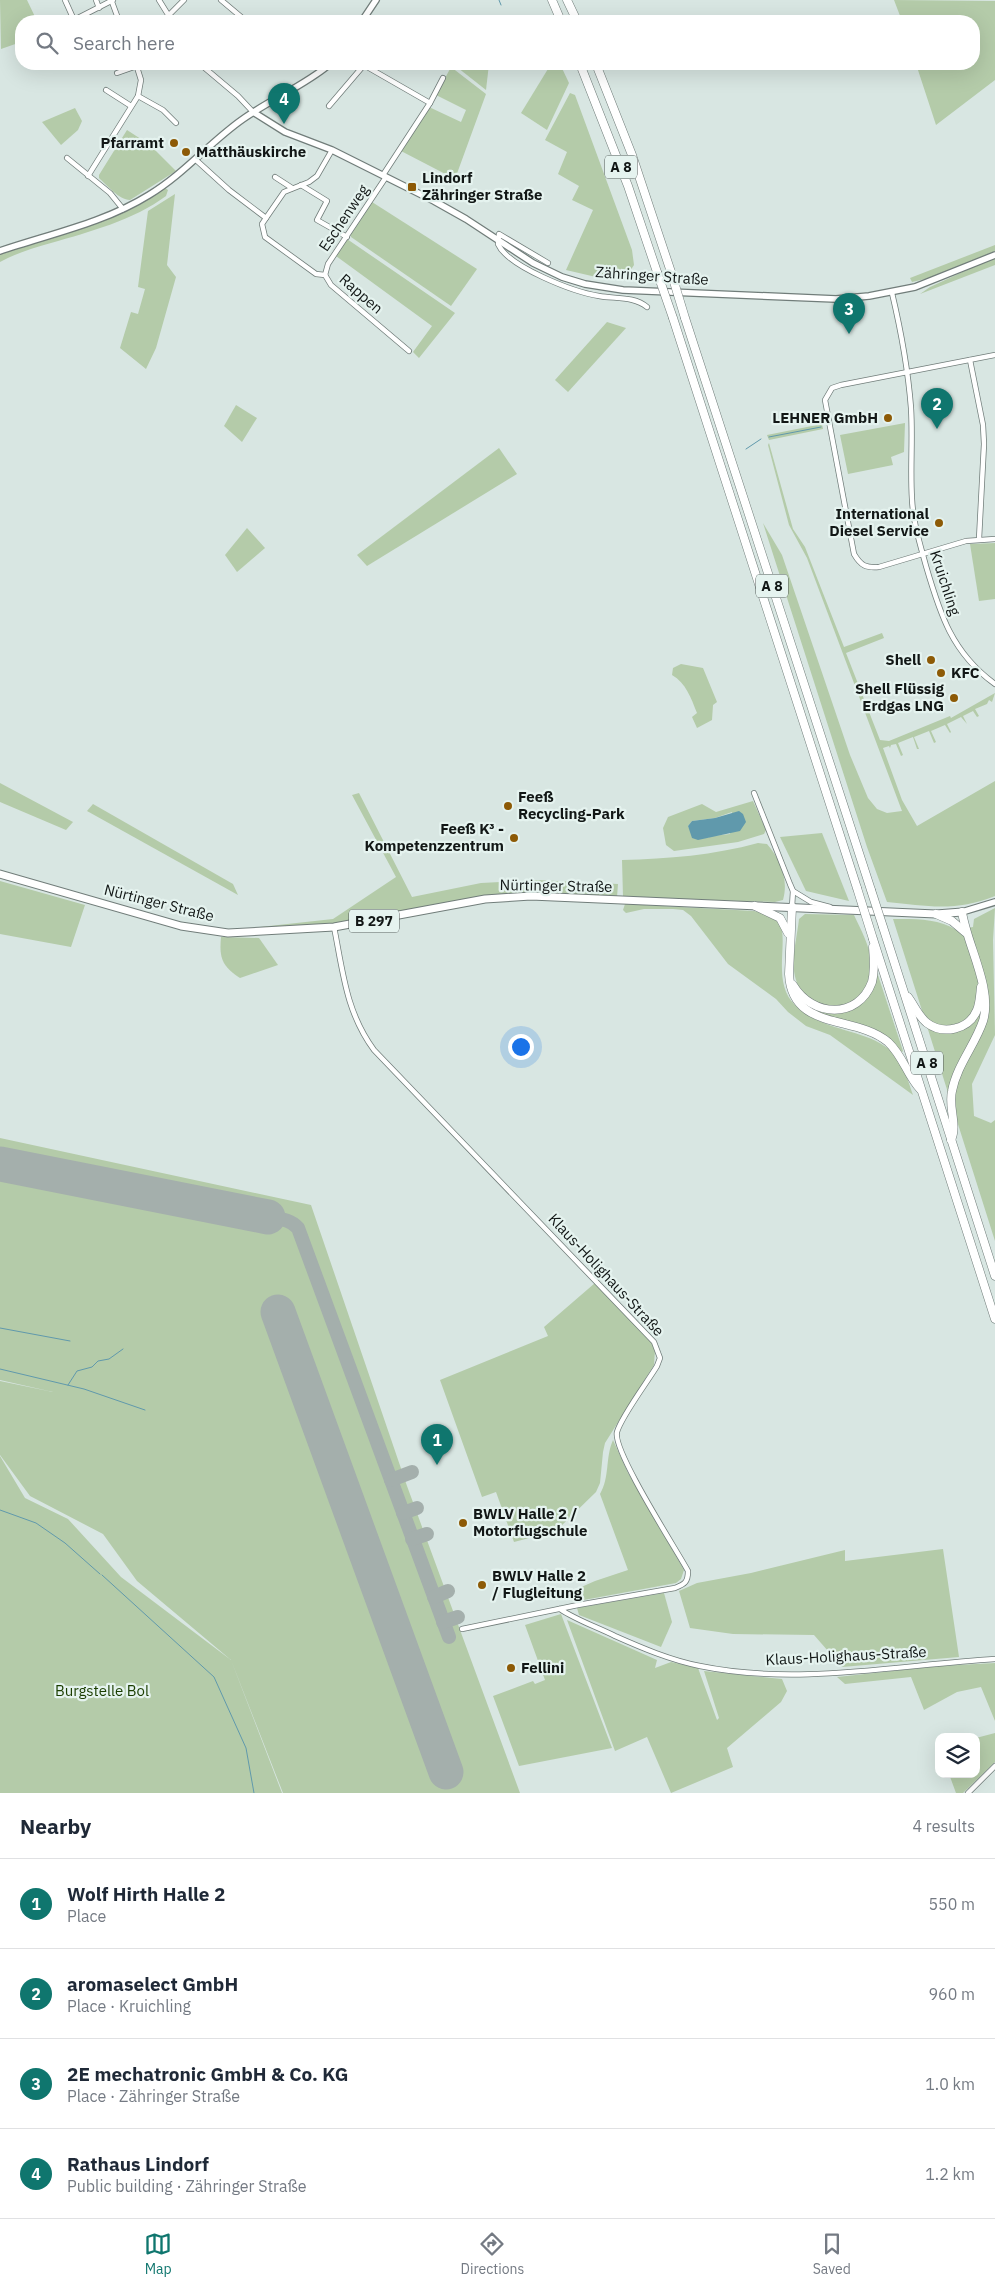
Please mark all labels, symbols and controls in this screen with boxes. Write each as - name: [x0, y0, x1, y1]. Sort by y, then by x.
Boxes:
- search box: [15, 15, 980, 70]
- icon: search: [33, 29, 61, 57]
- text: Search here: [73, 31, 175, 55]
- pin: 4: [268, 83, 300, 124]
- place label: Pfarramt: [101, 133, 164, 152]
- marker: Pfarramt: [168, 137, 180, 149]
- place label: Matthäuskirche: [196, 142, 306, 161]
- marker: Matthäuskirche: [180, 146, 192, 158]
- road number: A 8: [605, 156, 637, 178]
- place label: Lindorf Zähringer Straße: [422, 168, 542, 204]
- street label: Eschenweg: [314, 181, 373, 255]
- marker: Lindorf Zähringer Straße: [406, 181, 418, 193]
- street label: Zähringer Straße: [595, 262, 709, 289]
- street label: Rappen: [336, 270, 387, 318]
- pin: 3: [833, 293, 865, 334]
- pin: 2: [921, 388, 953, 429]
- place label: LEHNER GmbH: [772, 408, 878, 427]
- marker: LEHNER GmbH: [882, 412, 894, 424]
- place label: International Diesel Service: [829, 504, 929, 540]
- marker: International Diesel Service: [933, 517, 945, 529]
- street label: Kruichling: [926, 548, 965, 618]
- road number: A 8: [756, 574, 788, 598]
- place label: Shell: [885, 650, 921, 669]
- marker: Shell: [925, 654, 937, 666]
- place label: KFC: [951, 663, 980, 682]
- marker: KFC: [935, 667, 947, 679]
- place label: Shell Flüssig Erdgas LNG: [855, 679, 945, 715]
- marker: Shell Flüssig Erdgas LNG: [948, 692, 960, 704]
- place label: Feeß Recycling-Park: [518, 787, 625, 823]
- marker: Feeß Recycling-Park: [502, 800, 514, 812]
- place label: Feeß K³ - Kompetenzzentrum: [365, 819, 504, 855]
- marker: Feeß K³ - Kompetenzzentrum: [508, 832, 520, 844]
- street label: Nürtinger Straße: [500, 875, 612, 896]
- street label: Nürtinger Straße: [102, 880, 216, 925]
- road number: B 297: [349, 909, 399, 932]
- your location: [508, 1034, 534, 1060]
- road number: A 8: [911, 1052, 943, 1074]
- street label: Klaus-Holighaus-Straße: [544, 1209, 668, 1340]
- pin: 1: [421, 1424, 453, 1465]
- place label: BWLV Halle 2 / Motorflugschule: [473, 1504, 587, 1540]
- marker: BWLV Halle 2 / Motorflugschule: [457, 1517, 469, 1529]
- place label: BWLV Halle 2 / Flugleitung: [492, 1566, 586, 1602]
- marker: BWLV Halle 2 / Flugleitung: [476, 1579, 488, 1591]
- street label: Klaus-Holighaus-Straße: [765, 1642, 927, 1669]
- place label: Fellini: [521, 1658, 564, 1677]
- marker: Fellini: [505, 1662, 517, 1674]
- park label: Burgstelle Bol: [55, 1681, 149, 1700]
- map controls: [935, 1733, 980, 1778]
- button: layers: [935, 1733, 980, 1778]
- text: Nearby: [20, 1812, 91, 1840]
- text: 4 results: [912, 1816, 975, 1836]
- text: Wolf Hirth Halle 2: [67, 1882, 225, 1906]
- text: 1: [31, 1894, 41, 1914]
- text: 550 m: [928, 1894, 975, 1914]
- text: Place: [67, 1906, 106, 1926]
- text: aromaselect GmbH: [67, 1972, 238, 1996]
- text: 2: [31, 1984, 41, 2004]
- text: 960 m: [928, 1984, 975, 2004]
- text: Place · Kruichling: [67, 1996, 191, 2016]
- text: 2E mechatronic GmbH & Co. KG: [67, 2062, 349, 2086]
- text: 3: [31, 2074, 41, 2094]
- text: 1.0 km: [925, 2074, 975, 2094]
- text: Place · Zähringer Straße: [67, 2086, 240, 2106]
- text: Rathaus Lindorf: [67, 2152, 209, 2176]
- text: 4: [31, 2164, 41, 2184]
- text: 1.2 km: [925, 2164, 975, 2184]
- text: Public building · Zähringer Straße: [67, 2176, 307, 2196]
- tab: Map: [144, 2230, 172, 2278]
- tab: Directions: [461, 2230, 524, 2278]
- tab: Saved: [813, 2230, 851, 2278]

